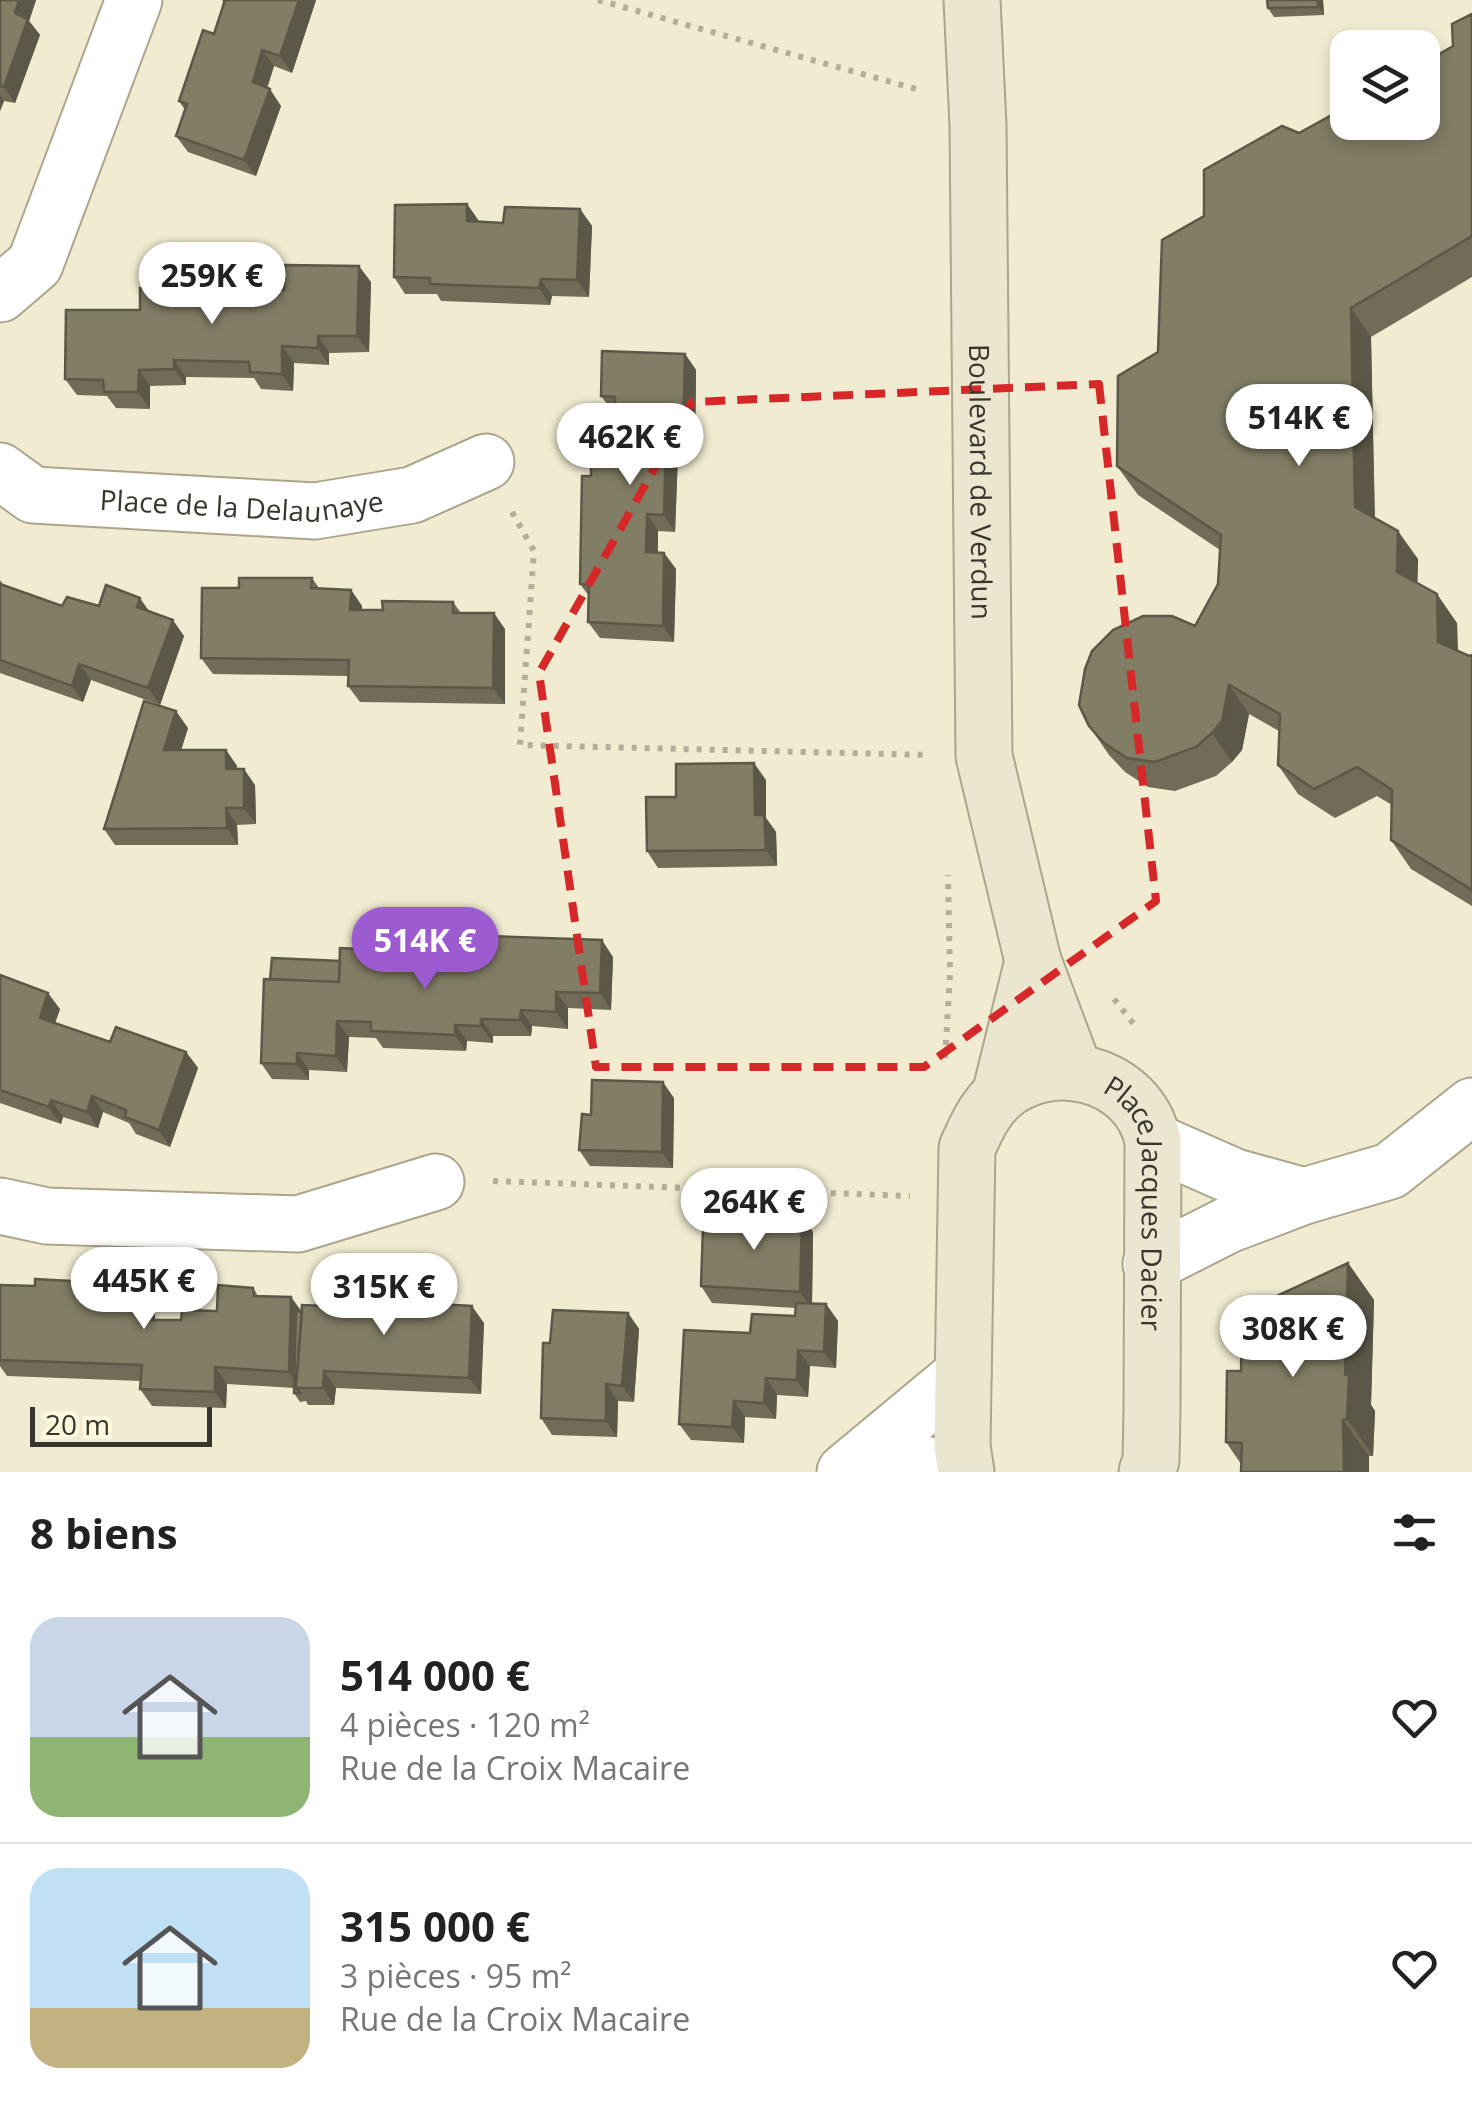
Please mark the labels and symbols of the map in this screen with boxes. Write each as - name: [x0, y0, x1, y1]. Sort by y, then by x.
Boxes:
- pin: 259K €: [131, 242, 293, 327]
- street label: Boulevard de Verdun: [961, 344, 1002, 620]
- pin: 514K €: [1218, 384, 1380, 469]
- pin: 462K €: [549, 403, 711, 488]
- street label: Place de la Delaunaye: [99, 480, 386, 530]
- pin: 514K €: [344, 907, 506, 992]
- street label: Place Jacques Dacier: [1098, 1066, 1172, 1332]
- pin: 264K €: [673, 1168, 835, 1253]
- pin: 445K €: [63, 1247, 225, 1332]
- pin: 315K €: [303, 1253, 465, 1338]
- pin: 308K €: [1212, 1295, 1374, 1380]
- scale bar: [30, 1402, 212, 1446]

